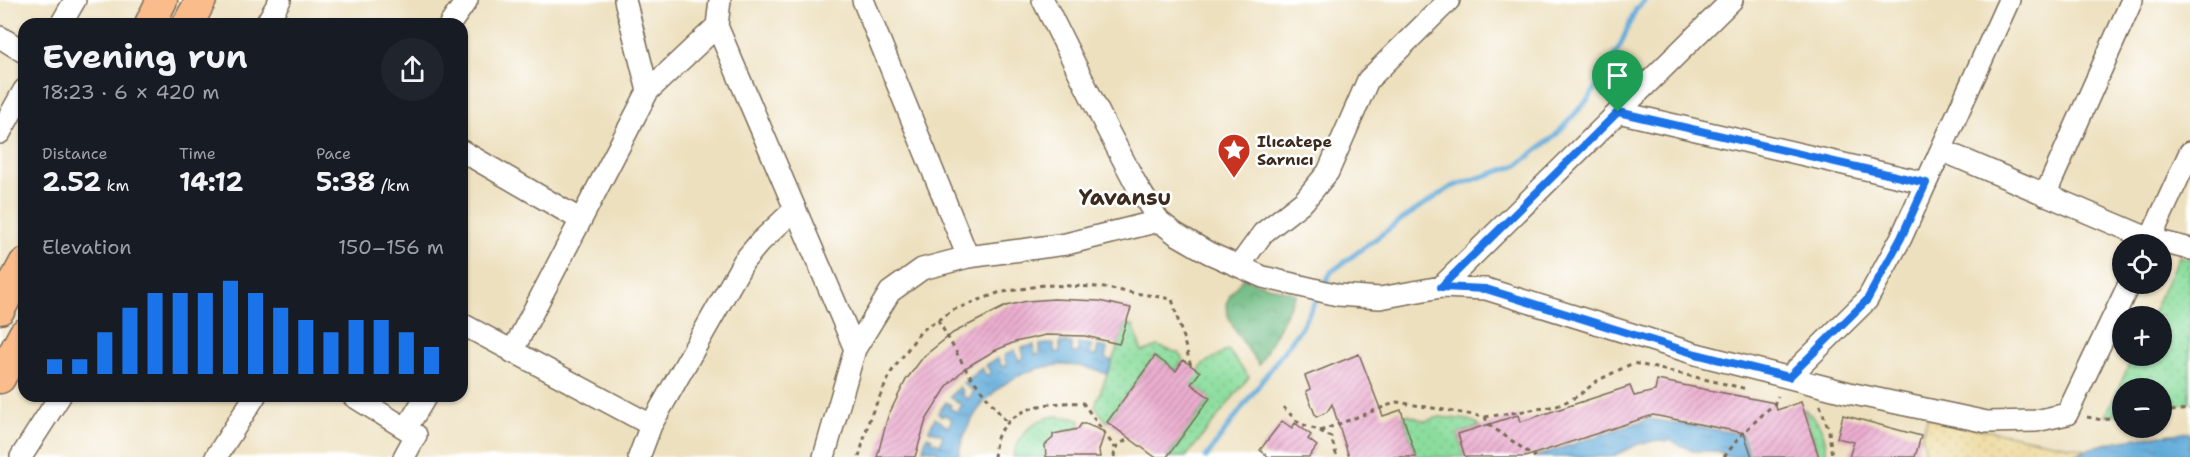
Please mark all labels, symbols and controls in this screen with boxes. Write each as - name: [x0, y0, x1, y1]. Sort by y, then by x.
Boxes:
- text: Evening run: [42, 34, 248, 79]
- button: share: [381, 38, 444, 101]
- pin: [1592, 50, 1643, 112]
- icon: arrive: [1601, 59, 1634, 92]
- text: 18:23 · 6 × 420 m: [42, 79, 220, 105]
- place label: Ilıcatepe Sarnıcı: [1257, 131, 1332, 170]
- place icon: Ilıcatepe Sarnıcı: [1216, 132, 1252, 179]
- text: Distance: [42, 143, 108, 164]
- text: Time: [179, 143, 216, 164]
- text: Pace: [316, 143, 351, 164]
- text: 2.52: [42, 164, 101, 199]
- text: 14:12: [179, 164, 244, 199]
- text: 5:38: [316, 164, 375, 199]
- text: km: [101, 175, 129, 196]
- text: /km: [375, 175, 410, 196]
- district label: Yavansu: [1079, 183, 1171, 212]
- text: Elevation: [42, 234, 132, 260]
- text: 150–156 m: [338, 234, 444, 260]
- map controls: [2112, 234, 2172, 438]
- button: locate: [2112, 234, 2172, 294]
- button: +: [2112, 306, 2172, 366]
- button: −: [2112, 378, 2172, 438]

